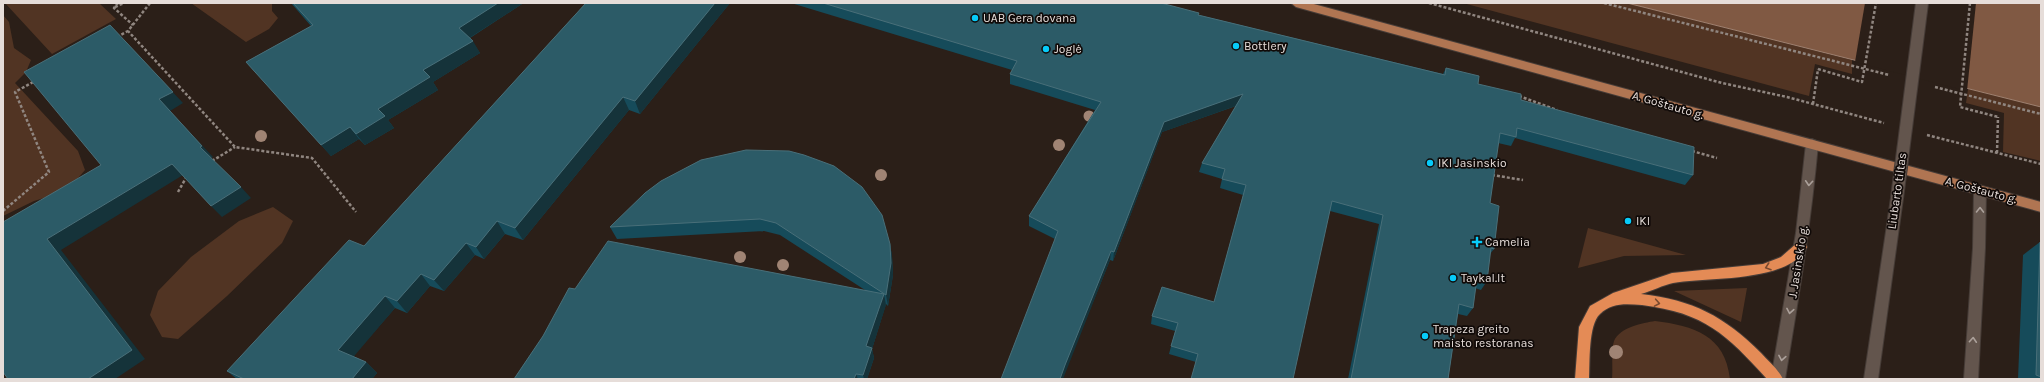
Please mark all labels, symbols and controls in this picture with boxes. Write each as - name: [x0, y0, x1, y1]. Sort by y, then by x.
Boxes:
- place label: UAB Gera dovana: [983, 11, 1076, 25]
- marker: UAB Gera dovana: [970, 13, 980, 23]
- place label: Bottlery: [1244, 39, 1287, 53]
- marker: Bottlery: [1231, 41, 1241, 51]
- place label: Joglė: [1054, 42, 1082, 56]
- marker: Joglė: [1041, 44, 1051, 54]
- street label: A. Goštauto g.: [1631, 88, 1705, 122]
- street label: Liubarto tiltas: [1885, 152, 1909, 230]
- place label: IKI Jasinskio: [1438, 156, 1507, 170]
- marker: IKI Jasinskio: [1425, 158, 1435, 168]
- street label: A. Goštauto g.: [1944, 174, 2018, 206]
- one-way arrow: [1805, 180, 1814, 186]
- one-way arrow: [1976, 207, 1984, 213]
- place label: IKI: [1636, 214, 1650, 228]
- marker: IKI: [1623, 216, 1633, 226]
- street label: J. Jasinskio g.: [1785, 225, 1811, 299]
- place label: Camelia: [1485, 235, 1530, 249]
- marker: Camelia: [1472, 237, 1482, 247]
- one-way arrow: [1765, 263, 1772, 271]
- place label: Taykal.lt: [1461, 271, 1505, 285]
- marker: Taykal.lt: [1448, 273, 1458, 283]
- one-way arrow: [1654, 299, 1660, 307]
- one-way arrow: [1786, 308, 1795, 314]
- place label: Trapeza greito maisto restoranas: [1433, 322, 1534, 350]
- marker: Trapeza greito maisto restoranas: [1420, 331, 1430, 341]
- one-way arrow: [1969, 337, 1978, 343]
- one-way arrow: [1778, 355, 1786, 361]

